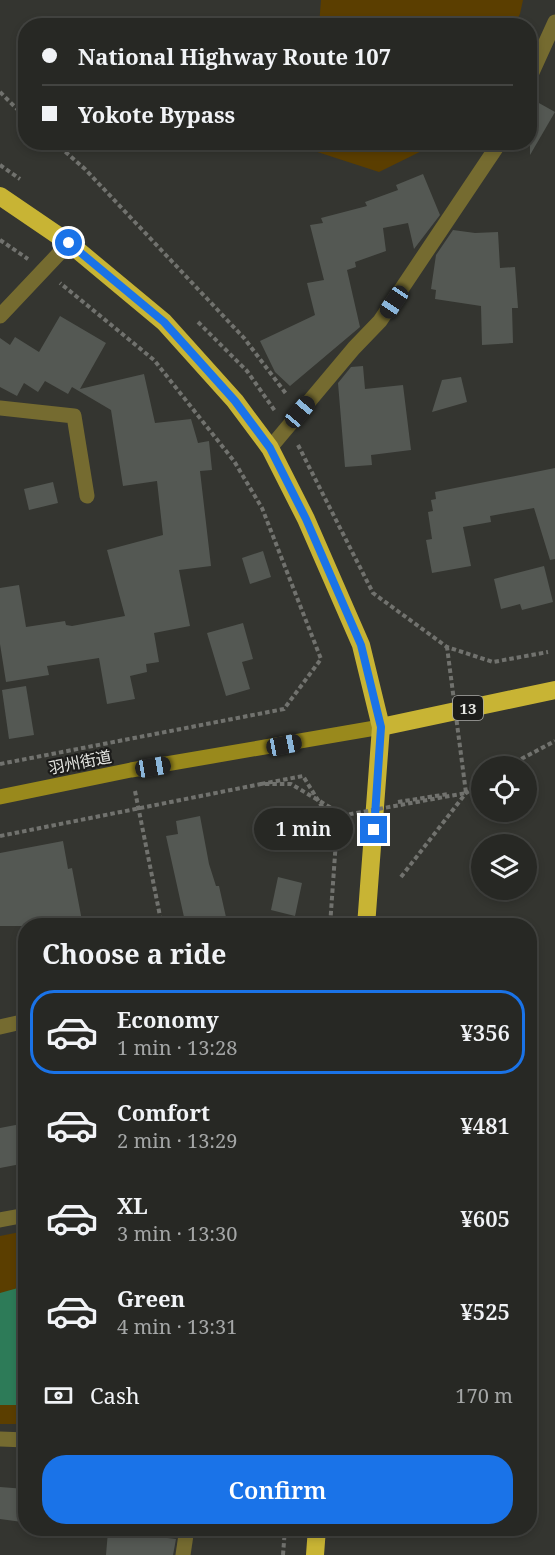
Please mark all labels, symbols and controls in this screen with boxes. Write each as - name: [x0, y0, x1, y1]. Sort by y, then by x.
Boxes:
- text: National Highway Route 107: [78, 41, 391, 71]
- text: Yokote Bypass: [78, 99, 235, 129]
- route start: [55, 229, 82, 256]
- car: [376, 282, 412, 322]
- car: [282, 392, 318, 432]
- road number: 13: [453, 696, 483, 720]
- car: [265, 733, 303, 757]
- street label: 羽州街道: [46, 745, 114, 779]
- car: [134, 755, 172, 779]
- map controls: [471, 756, 537, 900]
- button: locate: [471, 756, 537, 822]
- callout: 1 min: [254, 809, 353, 851]
- text: 1 min: [276, 815, 331, 842]
- route end: [360, 816, 387, 843]
- button: layers: [471, 834, 537, 900]
- text: Choose a ride: [42, 935, 227, 972]
- text: Economy: [117, 1004, 219, 1034]
- icon: car: [45, 1005, 99, 1059]
- text: ¥356: [460, 1017, 510, 1047]
- text: 1 min · 13:28: [117, 1034, 237, 1061]
- text: Comfort: [117, 1097, 210, 1127]
- icon: car: [45, 1098, 99, 1152]
- text: ¥481: [460, 1110, 510, 1140]
- text: 2 min · 13:29: [117, 1127, 237, 1154]
- text: XL: [117, 1190, 148, 1220]
- icon: car: [45, 1191, 99, 1245]
- text: ¥605: [460, 1203, 510, 1233]
- text: 3 min · 13:30: [117, 1220, 237, 1247]
- text: Green: [117, 1283, 185, 1313]
- icon: car: [45, 1284, 99, 1338]
- text: ¥525: [460, 1296, 510, 1326]
- text: 4 min · 13:31: [117, 1313, 237, 1340]
- icon: cash: [42, 1379, 75, 1412]
- text: Cash: [90, 1380, 140, 1410]
- text: 170 m: [455, 1382, 513, 1409]
- button: Confirm: [42, 1455, 513, 1524]

